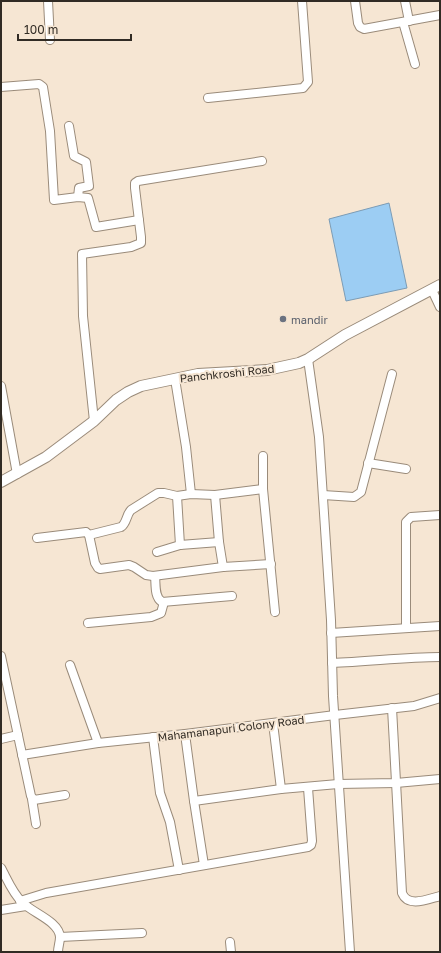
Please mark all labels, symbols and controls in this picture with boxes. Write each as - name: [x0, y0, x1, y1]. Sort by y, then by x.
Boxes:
- scale bar: [18, 16, 131, 42]
- text: 100 m: [24, 22, 58, 37]
- place label: mandir: [291, 313, 328, 326]
- marker: mandir: [278, 314, 288, 324]
- street label: Panchkroshi Road: [179, 362, 275, 384]
- street label: Mahamanapuri Colony Road: [157, 713, 305, 743]

